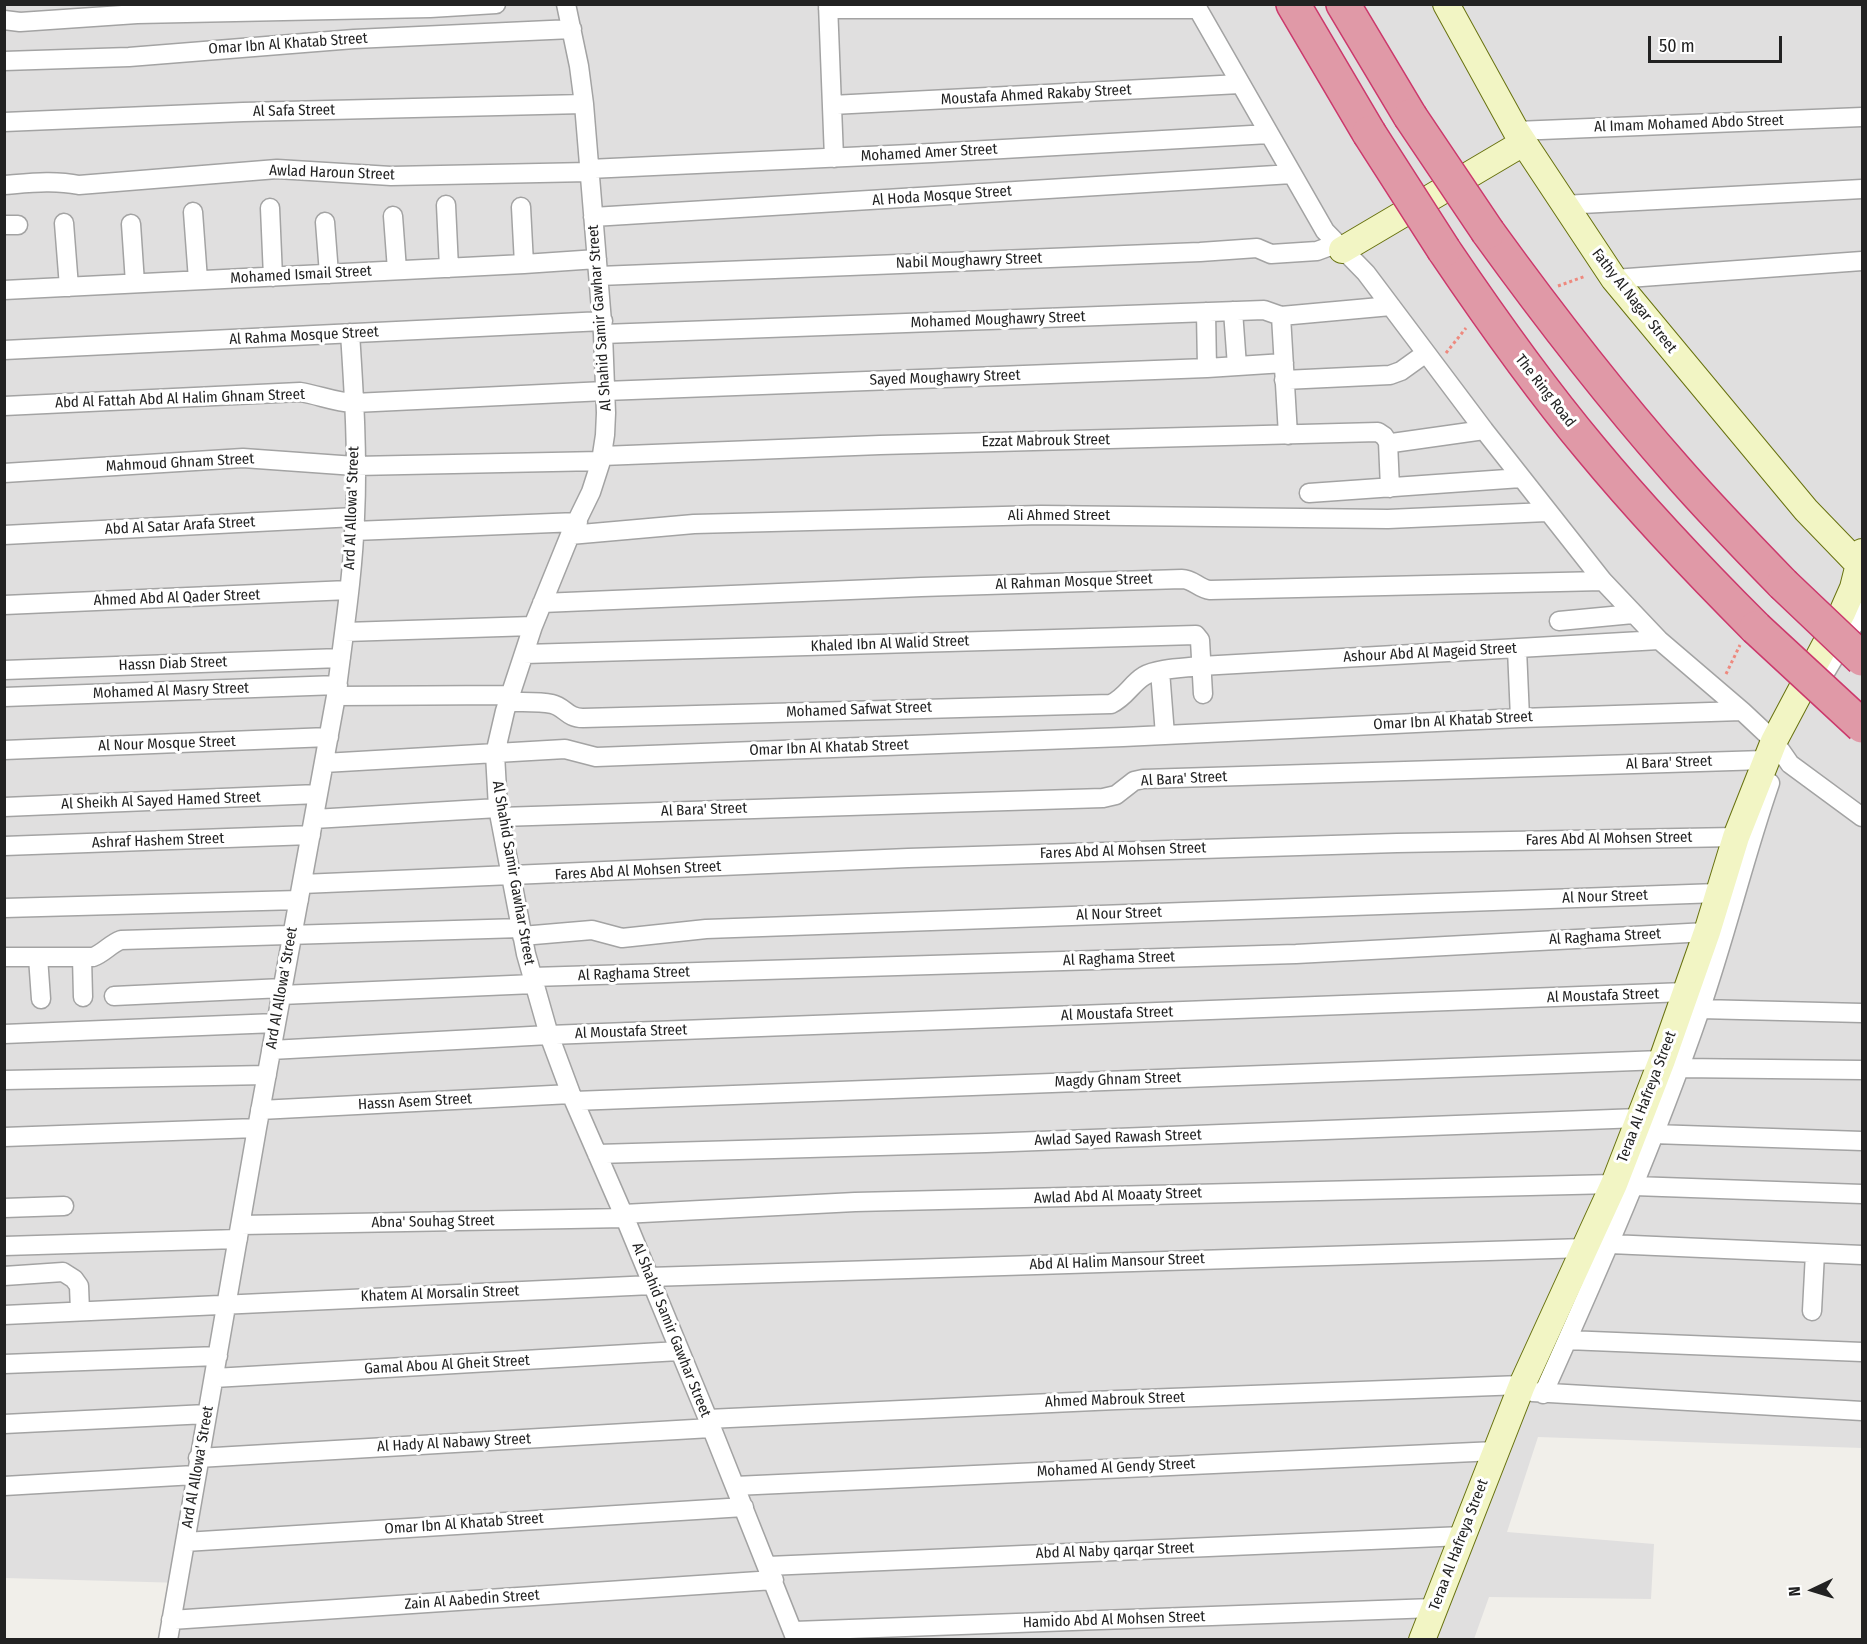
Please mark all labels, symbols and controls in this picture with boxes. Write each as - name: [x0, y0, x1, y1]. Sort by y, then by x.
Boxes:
- scale bar: [1651, 24, 1784, 62]
- street label: Omar Ibn Al Khatab Street: [208, 29, 368, 59]
- text: 50 m: [1659, 35, 1695, 57]
- street label: Moustafa Ahmed Rakaby Street: [940, 81, 1132, 109]
- street label: Al Safa Street: [253, 101, 335, 121]
- street label: Al Imam Mohamed Abdo Street: [1594, 112, 1784, 136]
- street label: Mohamed Amer Street: [860, 140, 998, 166]
- street label: Awlad Haroun Street: [269, 162, 395, 184]
- street label: Al Hoda Mosque Street: [872, 182, 1012, 210]
- street label: Al Shahid Samir Gawhar Street: [585, 224, 615, 412]
- street label: Fathy Al Nagar Street: [1588, 245, 1680, 357]
- street label: Nabil Moughawry Street: [895, 249, 1043, 273]
- street label: Mohamed Ismail Street: [230, 262, 372, 288]
- street label: Mohamed Moughawry Street: [910, 308, 1086, 332]
- street label: Al Rahma Mosque Street: [229, 323, 379, 349]
- street label: The Ring Road: [1511, 351, 1579, 431]
- street label: Sayed Moughawry Street: [869, 366, 1021, 390]
- street label: Abd Al Fattah Abd Al Halim Ghnam Street: [55, 386, 305, 412]
- street label: Ezzat Mabrouk Street: [982, 431, 1110, 451]
- street label: Ard Al Allowa' Street: [341, 446, 363, 570]
- street label: Mahmoud Ghnam Street: [105, 450, 255, 476]
- street label: Ali Ahmed Street: [1008, 507, 1110, 525]
- street label: Abd Al Satar Arafa Street: [104, 513, 256, 539]
- street label: Al Rahman Mosque Street: [995, 570, 1153, 594]
- street label: Ahmed Abd Al Qader Street: [93, 586, 261, 610]
- street label: Khaled Ibn Al Walid Street: [810, 632, 970, 656]
- street label: Ashour Abd Al Mageid Street: [1343, 639, 1517, 667]
- street label: Hassn Diab Street: [118, 653, 228, 675]
- street label: Mohamed Al Masry Street: [93, 679, 249, 703]
- street label: Mohamed Safwat Street: [786, 698, 932, 722]
- street label: Omar Ibn Al Khatab Street: [1373, 708, 1533, 734]
- street label: Al Nour Mosque Street: [98, 733, 236, 755]
- street label: Omar Ibn Al Khatab Street: [749, 736, 909, 760]
- street label: Al Bara' Street: [1626, 752, 1712, 774]
- street label: Al Bara' Street: [1140, 768, 1228, 790]
- street label: Al Shahid Samir Gawhar Street: [488, 779, 538, 967]
- street label: Al Sheikh Al Sayed Hamed Street: [61, 789, 261, 813]
- street label: Al Bara' Street: [661, 799, 747, 821]
- street label: Fares Abd Al Mohsen Street: [1526, 829, 1692, 849]
- street label: Ashraf Hashem Street: [92, 830, 224, 852]
- street label: Fares Abd Al Mohsen Street: [1039, 839, 1207, 863]
- street label: Fares Abd Al Mohsen Street: [554, 858, 722, 884]
- street label: Al Nour Street: [1562, 887, 1648, 907]
- street label: Al Nour Street: [1076, 904, 1162, 924]
- street label: Al Raghama Street: [1549, 925, 1661, 949]
- street label: Ard Al Allowa' Street: [262, 926, 302, 1050]
- street label: Al Raghama Street: [1063, 948, 1175, 970]
- street label: Al Raghama Street: [578, 963, 690, 985]
- street label: Al Moustafa Street: [1547, 985, 1659, 1007]
- street label: Al Moustafa Street: [1061, 1003, 1173, 1025]
- street label: Al Moustafa Street: [575, 1021, 687, 1043]
- street label: Teraa Al Hafreya Street: [1614, 1029, 1680, 1165]
- street label: Magdy Ghnam Street: [1054, 1069, 1182, 1091]
- street label: Hassn Asem Street: [358, 1090, 472, 1114]
- street label: Awlad Sayed Rawash Street: [1034, 1126, 1202, 1150]
- street label: Awlad Abd Al Moaaty Street: [1034, 1184, 1202, 1208]
- street label: Abna' Souhag Street: [371, 1212, 495, 1232]
- street label: Al Shahid Samir Gawhar Street: [628, 1240, 714, 1420]
- street label: Abd Al Halim Mansour Street: [1029, 1250, 1205, 1274]
- street label: Khatem Al Morsalin Street: [360, 1282, 520, 1306]
- street label: Gamal Abou Al Gheit Street: [364, 1352, 530, 1378]
- street label: Ahmed Mabrouk Street: [1045, 1389, 1185, 1411]
- street label: Ard Al Allowa' Street: [178, 1405, 218, 1529]
- street label: Al Hady Al Nabawy Street: [377, 1430, 531, 1456]
- street label: Mohamed Al Gendy Street: [1036, 1455, 1196, 1481]
- street label: Teraa Al Hafreya Street: [1426, 1477, 1492, 1613]
- street label: Omar Ibn Al Khatab Street: [384, 1509, 544, 1539]
- street label: Abd Al Naby qarqar Street: [1035, 1539, 1195, 1563]
- north arrow: [1783, 1560, 1843, 1620]
- street label: Zain Al Aabedin Street: [404, 1586, 540, 1614]
- text: N: [1785, 1586, 1804, 1597]
- street label: Hamido Abd Al Mohsen Street: [1022, 1608, 1206, 1632]

